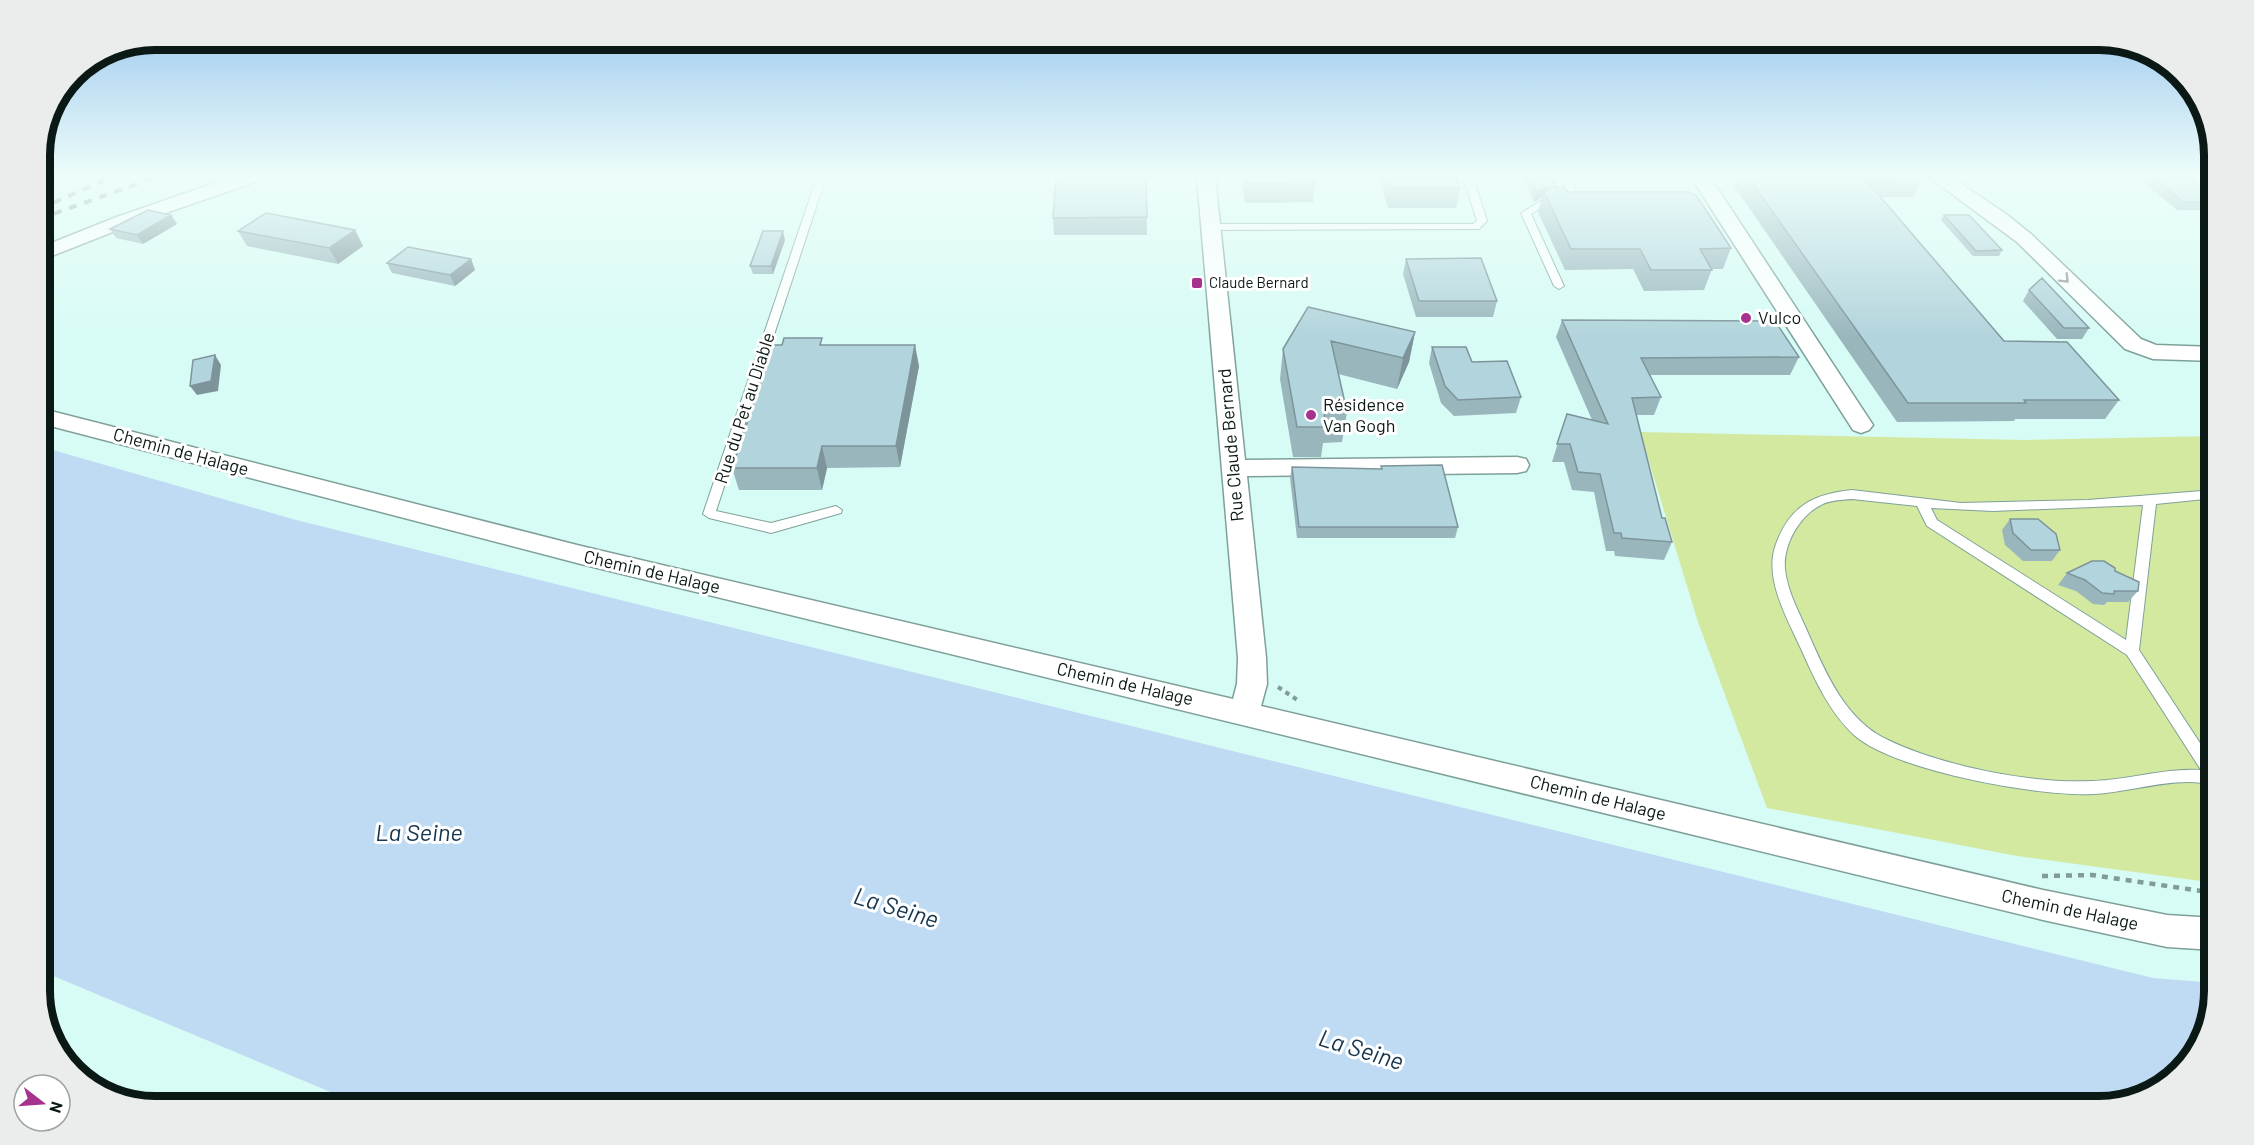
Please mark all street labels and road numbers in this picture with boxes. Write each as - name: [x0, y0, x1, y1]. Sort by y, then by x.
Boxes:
- street label: Rue du Pet au Diable: [709, 329, 779, 486]
- street label: Rue Claude Bernard: [1212, 368, 1248, 522]
- street label: Chemin de Halage: [111, 422, 251, 480]
- street label: Chemin de Halage: [582, 545, 723, 597]
- street label: Chemin de Halage: [1055, 657, 1196, 709]
- street label: Chemin de Halage: [1528, 769, 1669, 825]
- street label: Chemin de Halage: [2000, 884, 2141, 934]

